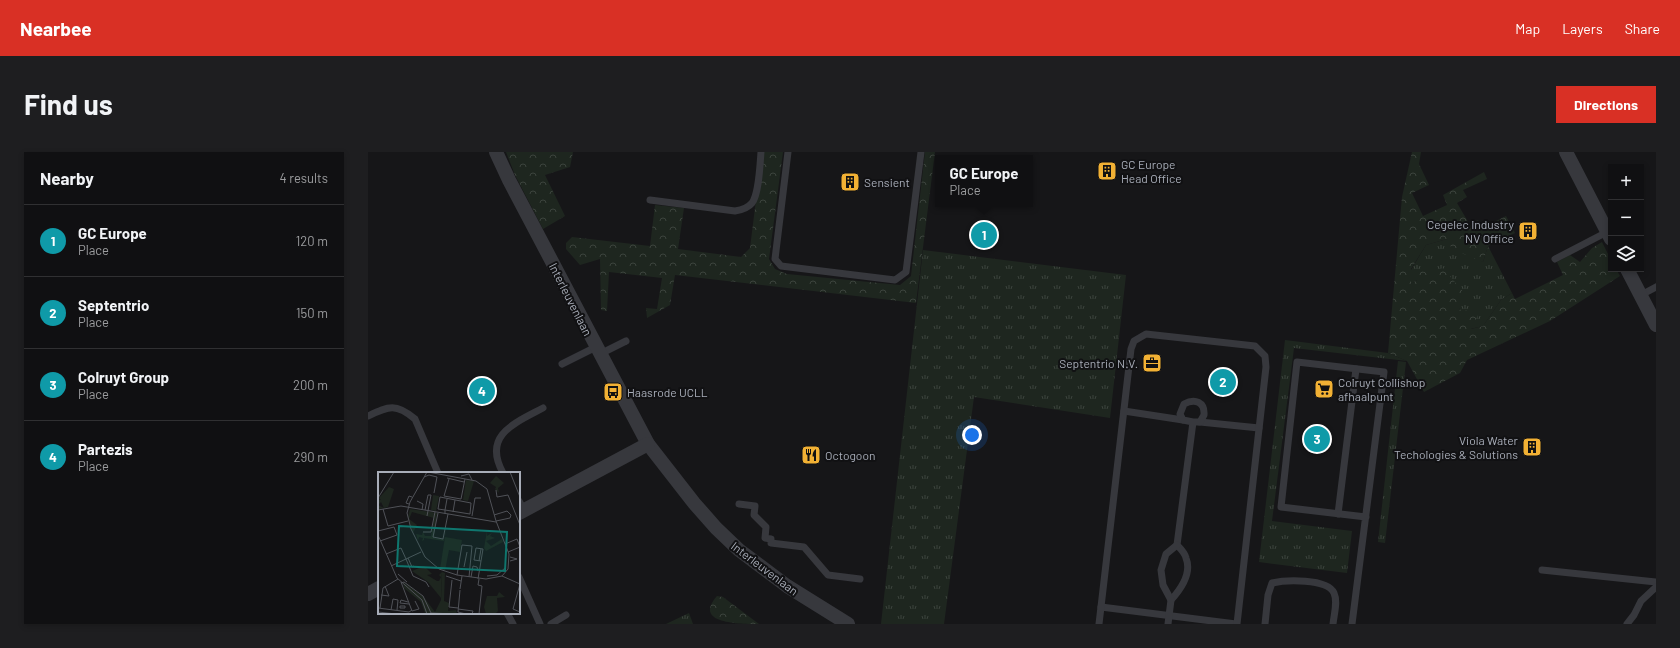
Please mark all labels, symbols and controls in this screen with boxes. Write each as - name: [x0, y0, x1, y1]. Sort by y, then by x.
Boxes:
- text: Nearbee: [20, 17, 92, 40]
- text: Map: [1515, 20, 1540, 37]
- text: Layers: [1562, 20, 1603, 37]
- text: Share: [1625, 20, 1660, 37]
- button: Directions: [1556, 86, 1656, 123]
- text: Find us: [24, 87, 113, 121]
- popup: [935, 155, 1033, 207]
- place label: GC Europe Head Office: [1121, 157, 1182, 185]
- building icon: GC Europe Head Office: [1096, 160, 1118, 182]
- text: GC Europe: [950, 164, 1018, 182]
- map controls: [1608, 164, 1644, 272]
- button: +: [1608, 164, 1644, 200]
- text: Nearby: [40, 168, 94, 188]
- text: 4 results: [280, 170, 328, 186]
- building icon: Sensient: [839, 171, 861, 193]
- place label: Sensient: [864, 175, 910, 189]
- text: Place: [950, 182, 981, 198]
- button: −: [1608, 200, 1644, 236]
- place label: Cegelec Industry NV Office: [1427, 217, 1514, 245]
- pin: 1: [971, 220, 997, 250]
- building icon: Cegelec Industry NV Office: [1517, 220, 1539, 242]
- text: GC Europe: [78, 224, 147, 242]
- text: 1: [51, 233, 55, 249]
- text: 120 m: [296, 233, 328, 249]
- button: layers: [1608, 236, 1644, 272]
- text: Place: [78, 242, 109, 258]
- street label: Interleuvenlaan: [547, 260, 595, 338]
- text: Septentrio: [78, 296, 149, 314]
- text: 2: [49, 305, 57, 321]
- text: 150 m: [296, 305, 328, 321]
- text: Place: [78, 314, 109, 330]
- office icon: Septentrio N.V.: [1141, 352, 1163, 374]
- place label: Septentrio N.V.: [1059, 356, 1138, 370]
- pin: 2: [1210, 367, 1236, 397]
- text: Colruyt Group: [78, 368, 169, 386]
- place label: Colruyt Collishop afhaalpunt: [1338, 375, 1425, 403]
- pin: 4: [469, 376, 495, 406]
- text: 3: [49, 377, 57, 393]
- text: 200 m: [293, 377, 328, 393]
- supermarket icon: Colruyt Collishop afhaalpunt: [1313, 378, 1335, 400]
- bus stop icon: Haasrode UCLL: [602, 381, 624, 403]
- place label: Haasrode UCLL: [627, 385, 708, 399]
- text: Place: [78, 386, 109, 402]
- pin: 3: [1304, 424, 1330, 454]
- your location: [962, 425, 982, 445]
- place label: Viola Water Techologies & Solutions: [1394, 433, 1519, 461]
- building icon: Viola Water Techologies & Solutions: [1521, 436, 1543, 458]
- text: Partezis: [78, 440, 133, 458]
- restaurant icon: Octogoon: [800, 444, 822, 466]
- place label: Octogoon: [825, 448, 875, 462]
- text: 4: [49, 449, 57, 465]
- text: 290 m: [294, 449, 328, 465]
- text: Place: [78, 458, 109, 474]
- inset map: [378, 472, 520, 614]
- street label: Interleuvenlaan: [729, 538, 801, 598]

